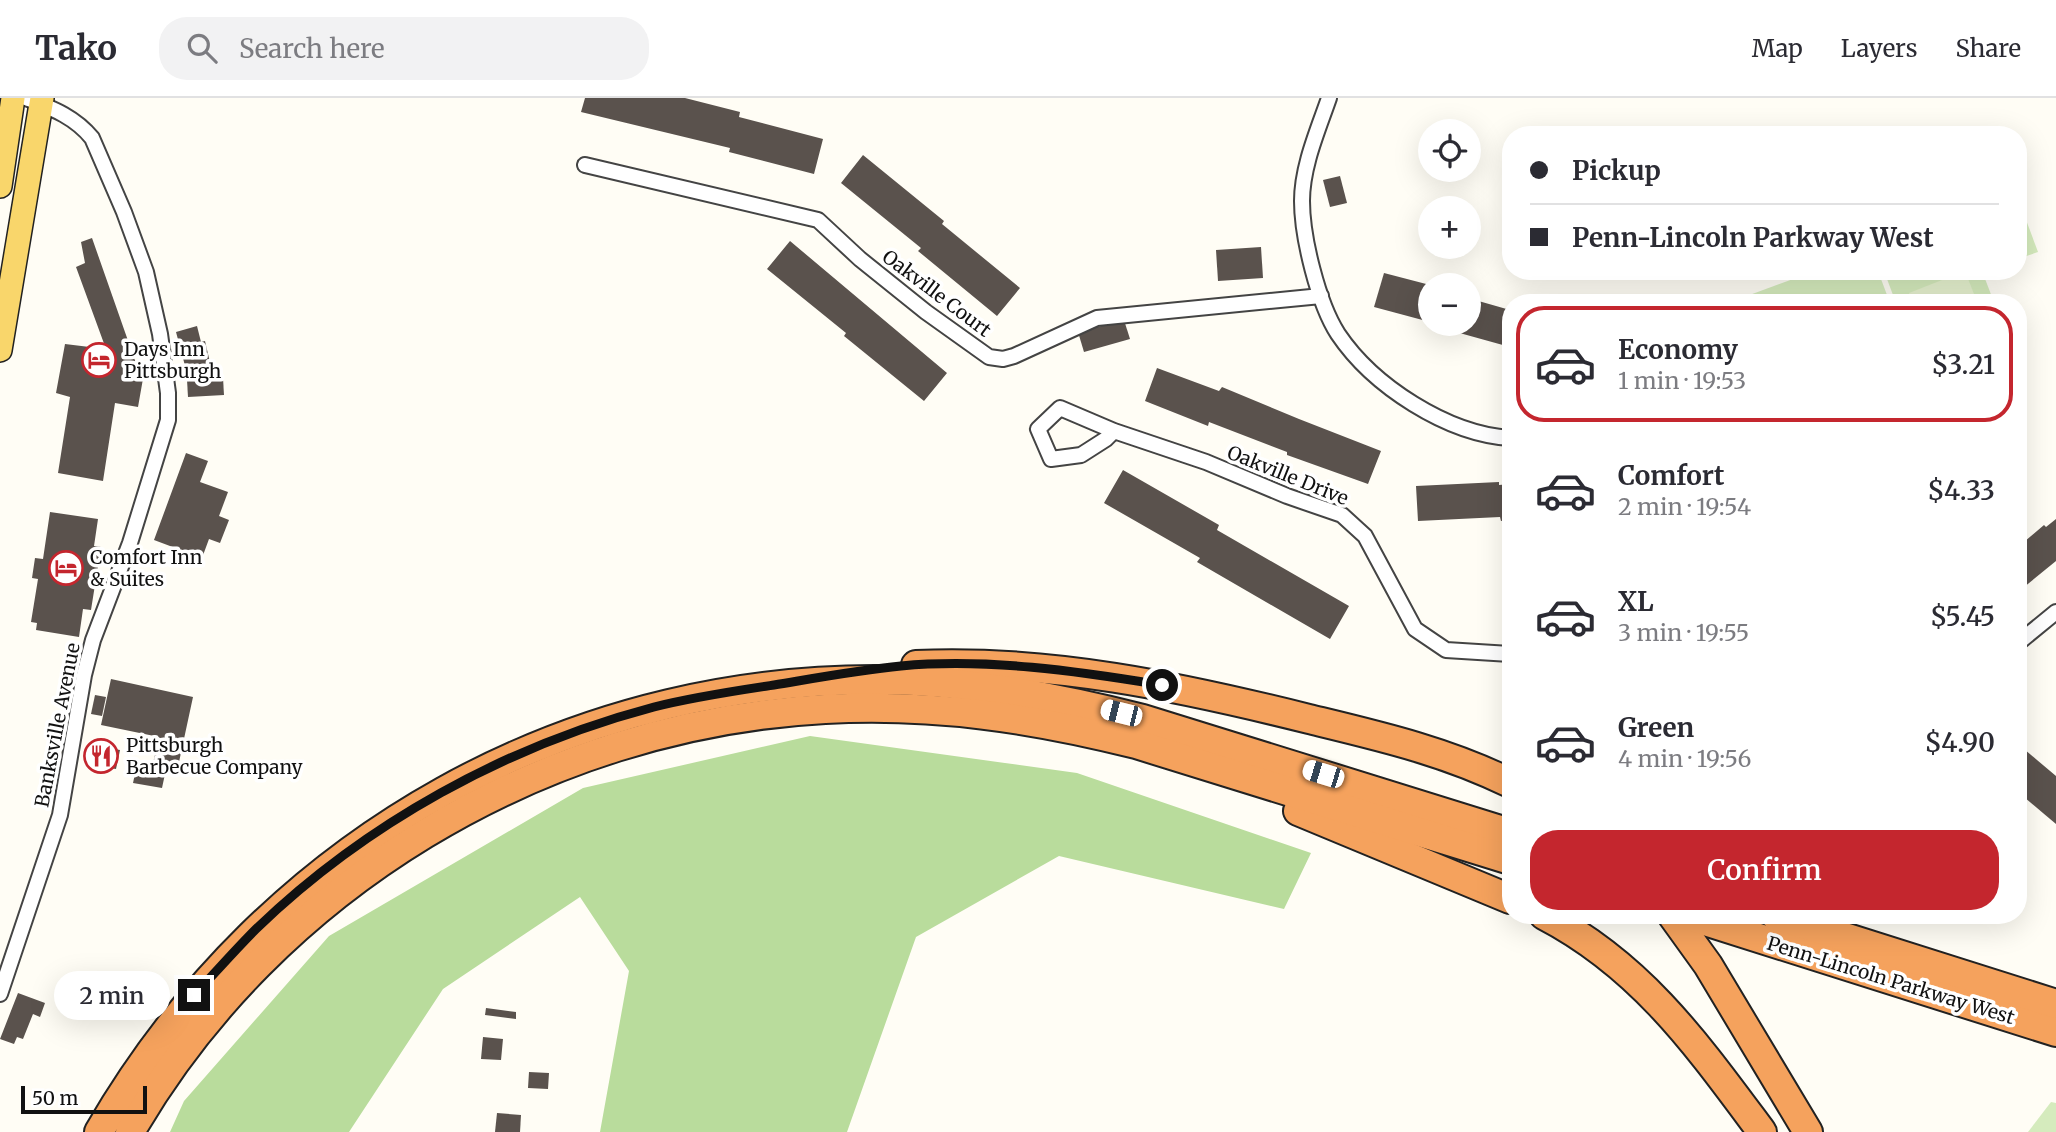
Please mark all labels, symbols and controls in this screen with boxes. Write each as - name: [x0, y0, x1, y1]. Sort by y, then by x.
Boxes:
- search box: [159, 17, 649, 80]
- text: Tako: [35, 28, 117, 69]
- icon: search: [183, 29, 221, 67]
- text: Search here: [239, 32, 385, 65]
- text: Map: [1752, 33, 1803, 64]
- text: Layers: [1841, 33, 1917, 64]
- text: Share: [1955, 33, 2021, 64]
- map controls: [1418, 119, 1481, 336]
- button: locate: [1418, 119, 1481, 182]
- text: Pickup: [1572, 154, 1661, 187]
- button: +: [1418, 196, 1481, 259]
- text: Penn-Lincoln Parkway West: [1572, 221, 1934, 254]
- street label: Oakville Court: [878, 244, 997, 342]
- button: −: [1418, 273, 1481, 336]
- icon: car: [1534, 333, 1597, 396]
- text: Economy: [1618, 333, 1738, 366]
- place label: Days Inn Pittsburgh: [124, 337, 222, 383]
- hotel icon: Days Inn Pittsburgh: [80, 341, 118, 379]
- text: $3.21: [1931, 348, 1995, 381]
- text: 1 min · 19:53: [1618, 366, 1746, 395]
- street label: Oakville Drive: [1224, 440, 1352, 510]
- icon: car: [1534, 459, 1597, 522]
- text: Comfort: [1618, 459, 1724, 492]
- text: $4.33: [1927, 474, 1995, 507]
- text: 2 min · 19:54: [1618, 492, 1751, 521]
- place label: Comfort Inn & Suites: [90, 545, 203, 591]
- hotel icon: Comfort Inn & Suites: [47, 549, 85, 587]
- icon: car: [1534, 585, 1597, 648]
- text: XL: [1618, 585, 1654, 618]
- text: $5.45: [1930, 600, 1995, 633]
- text: 3 min · 19:55: [1618, 618, 1749, 647]
- street label: Banksville Avenue: [29, 641, 85, 809]
- route start: [1146, 669, 1178, 701]
- car: [1099, 698, 1144, 728]
- icon: car: [1534, 711, 1597, 774]
- text: Green: [1618, 711, 1694, 744]
- text: $4.90: [1925, 726, 1995, 759]
- place label: Pittsburgh Barbecue Company: [126, 733, 303, 779]
- restaurant icon: Pittsburgh Barbecue Company: [82, 737, 120, 775]
- text: 4 min · 19:56: [1618, 744, 1751, 773]
- car: [1300, 758, 1347, 790]
- button: Confirm: [1530, 830, 1999, 910]
- street label: Penn-Lincoln Parkway West: [1764, 931, 2018, 1029]
- callout: 2 min: [54, 970, 170, 1020]
- route end: [178, 979, 210, 1011]
- text: 2 min: [80, 981, 144, 1010]
- scale bar: [21, 1083, 147, 1115]
- text: 50 m: [32, 1086, 78, 1110]

